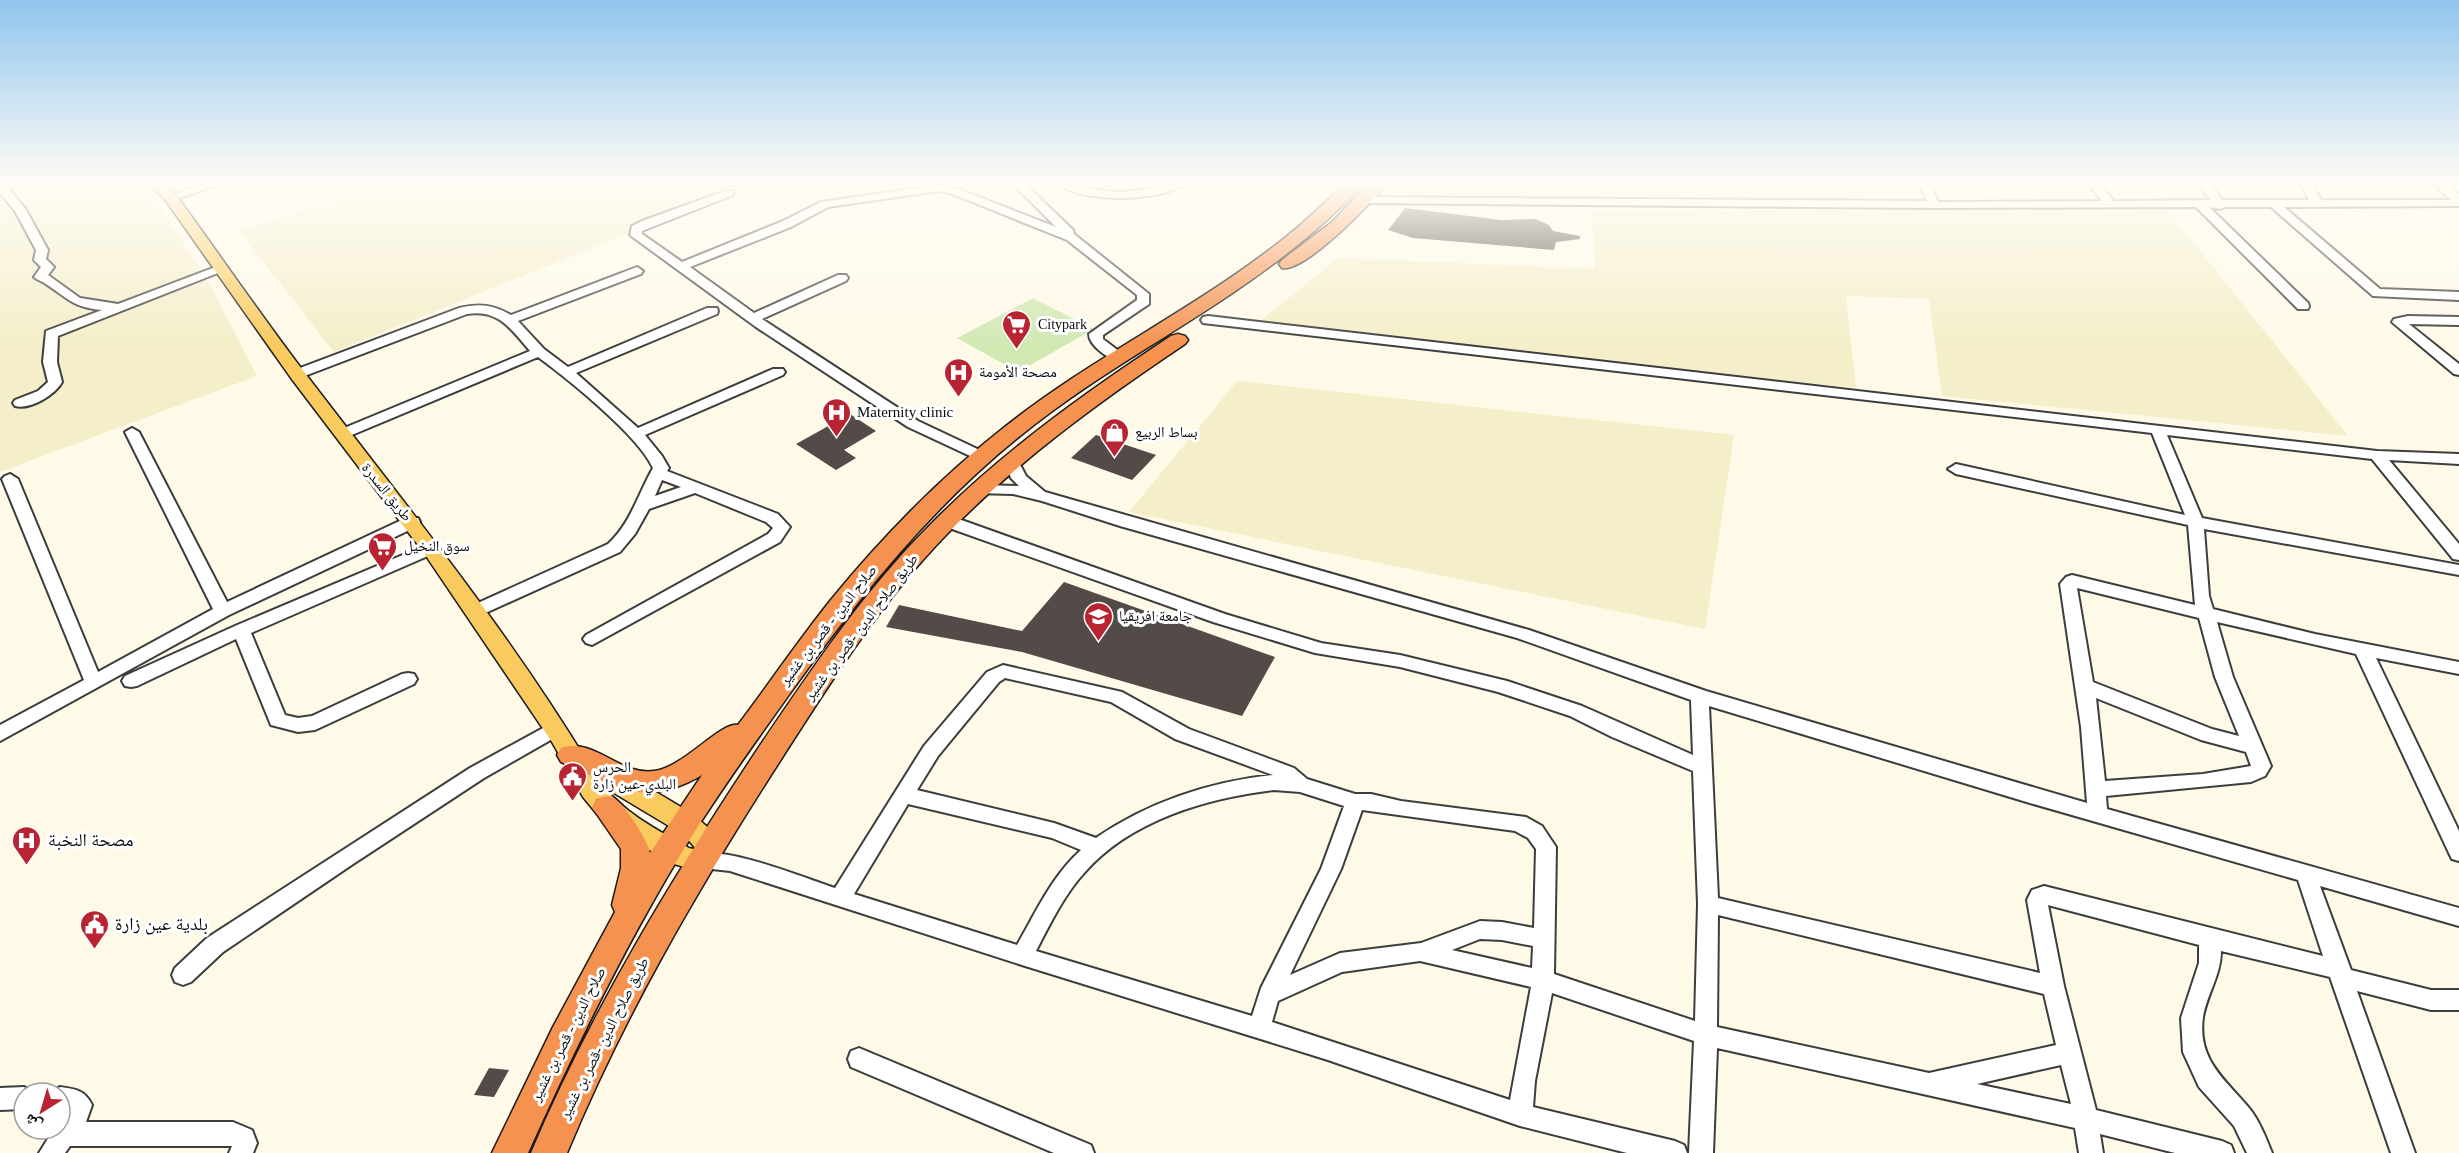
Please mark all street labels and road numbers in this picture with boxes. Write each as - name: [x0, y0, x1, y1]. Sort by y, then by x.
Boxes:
- street label: طريق السدرة: [357, 460, 415, 526]
- street label: طريق صلاح الدين -قصر بن غشير: [800, 551, 923, 705]
- street label: صلاح الدين - قصر بن غشير: [776, 562, 881, 690]
- street label: طريق صلاح الدين -قصر بن غشير: [556, 955, 654, 1123]
- street label: صلاح الدين - قصر بن غشير: [527, 964, 610, 1105]

